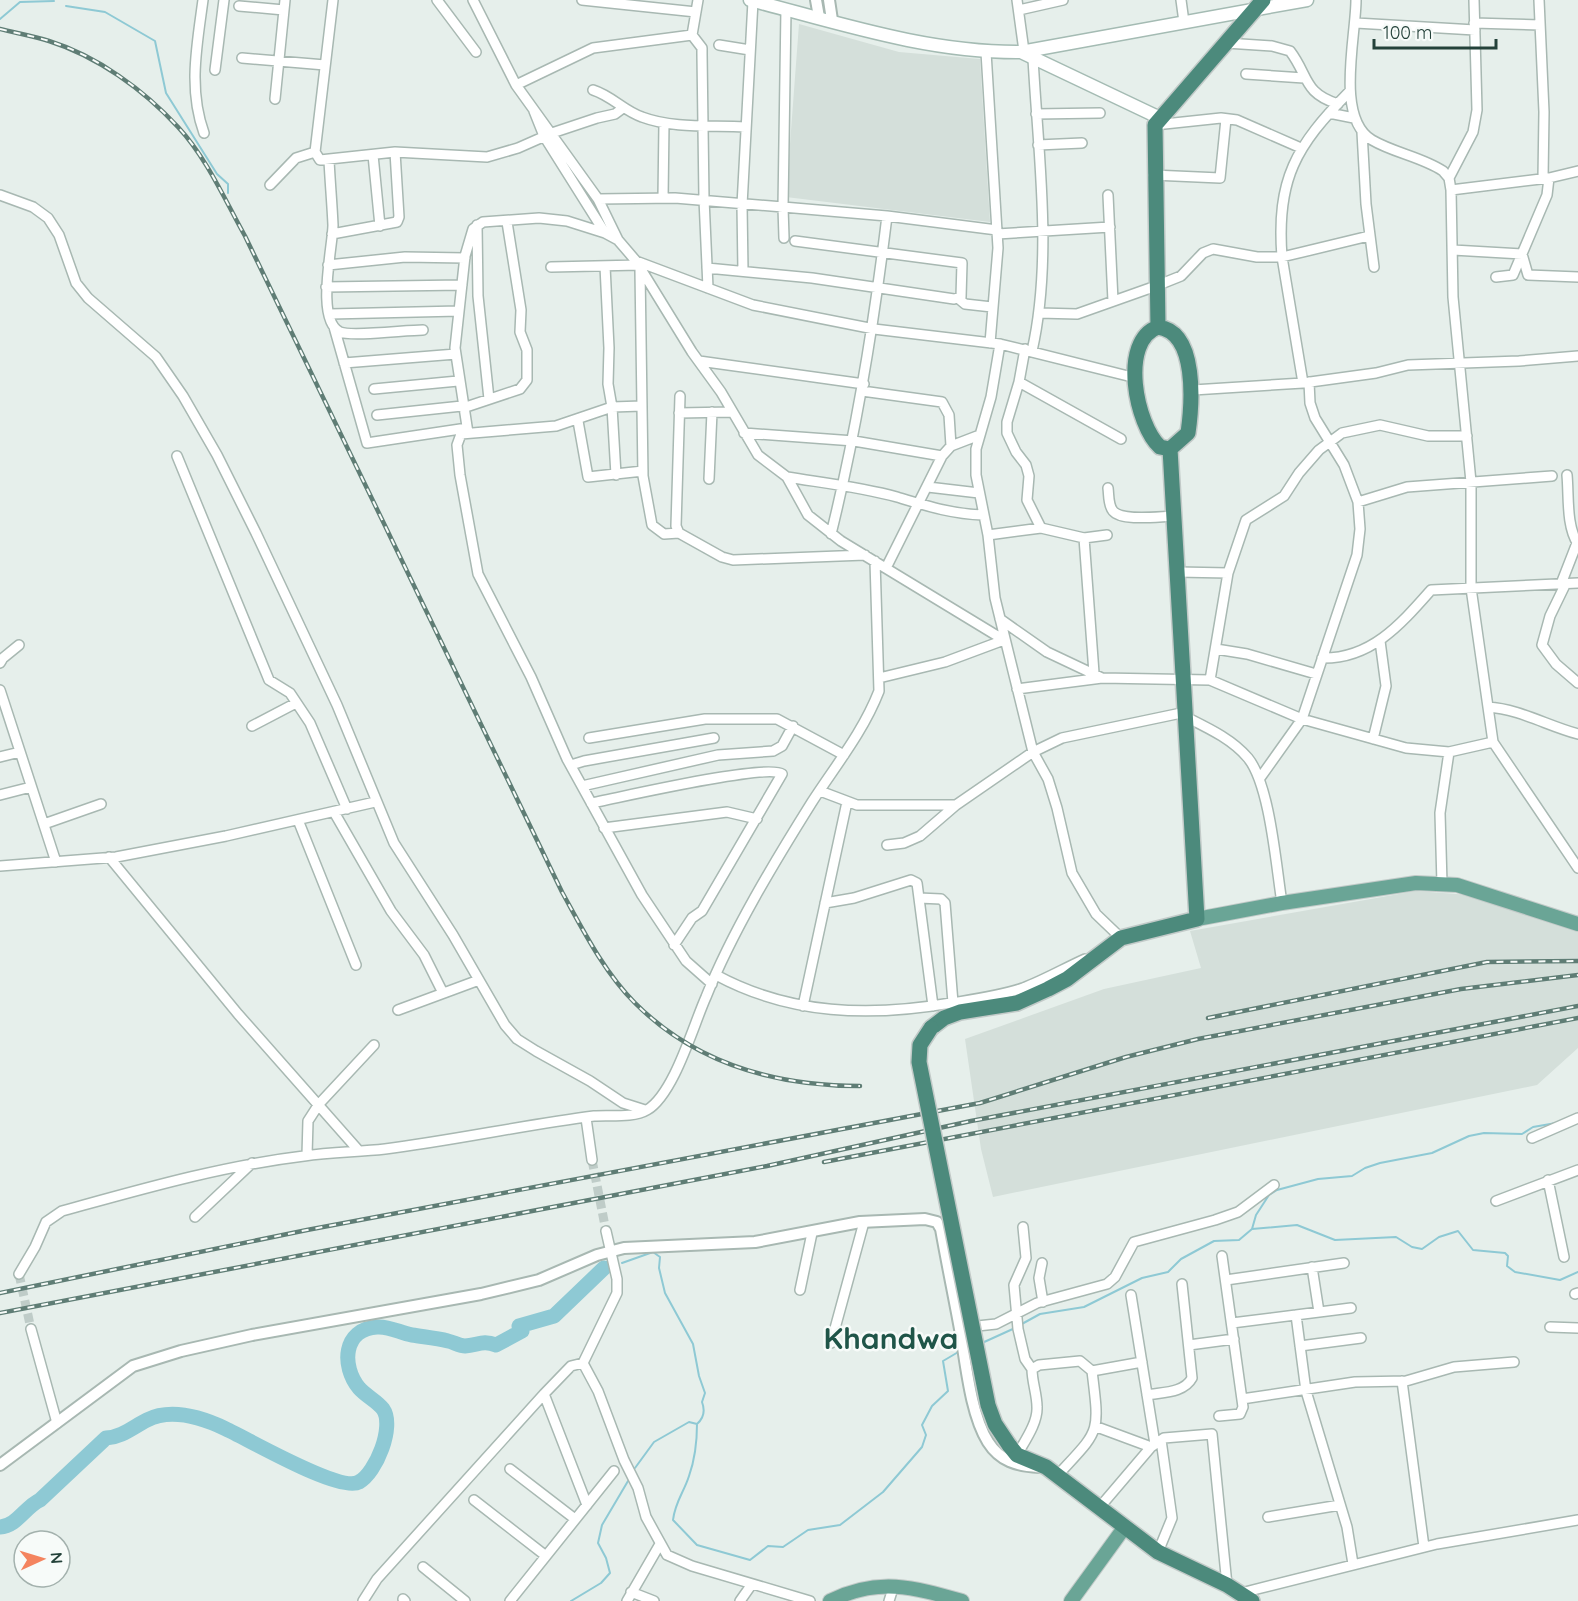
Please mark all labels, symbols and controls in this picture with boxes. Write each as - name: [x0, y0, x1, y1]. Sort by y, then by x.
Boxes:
- scale bar: [1374, 12, 1496, 50]
- text: 100 m: [1383, 21, 1432, 44]
- district label: Khandwa: [824, 1319, 958, 1357]
- north arrow: [12, 1529, 72, 1589]
- text: N: [47, 1551, 67, 1565]

